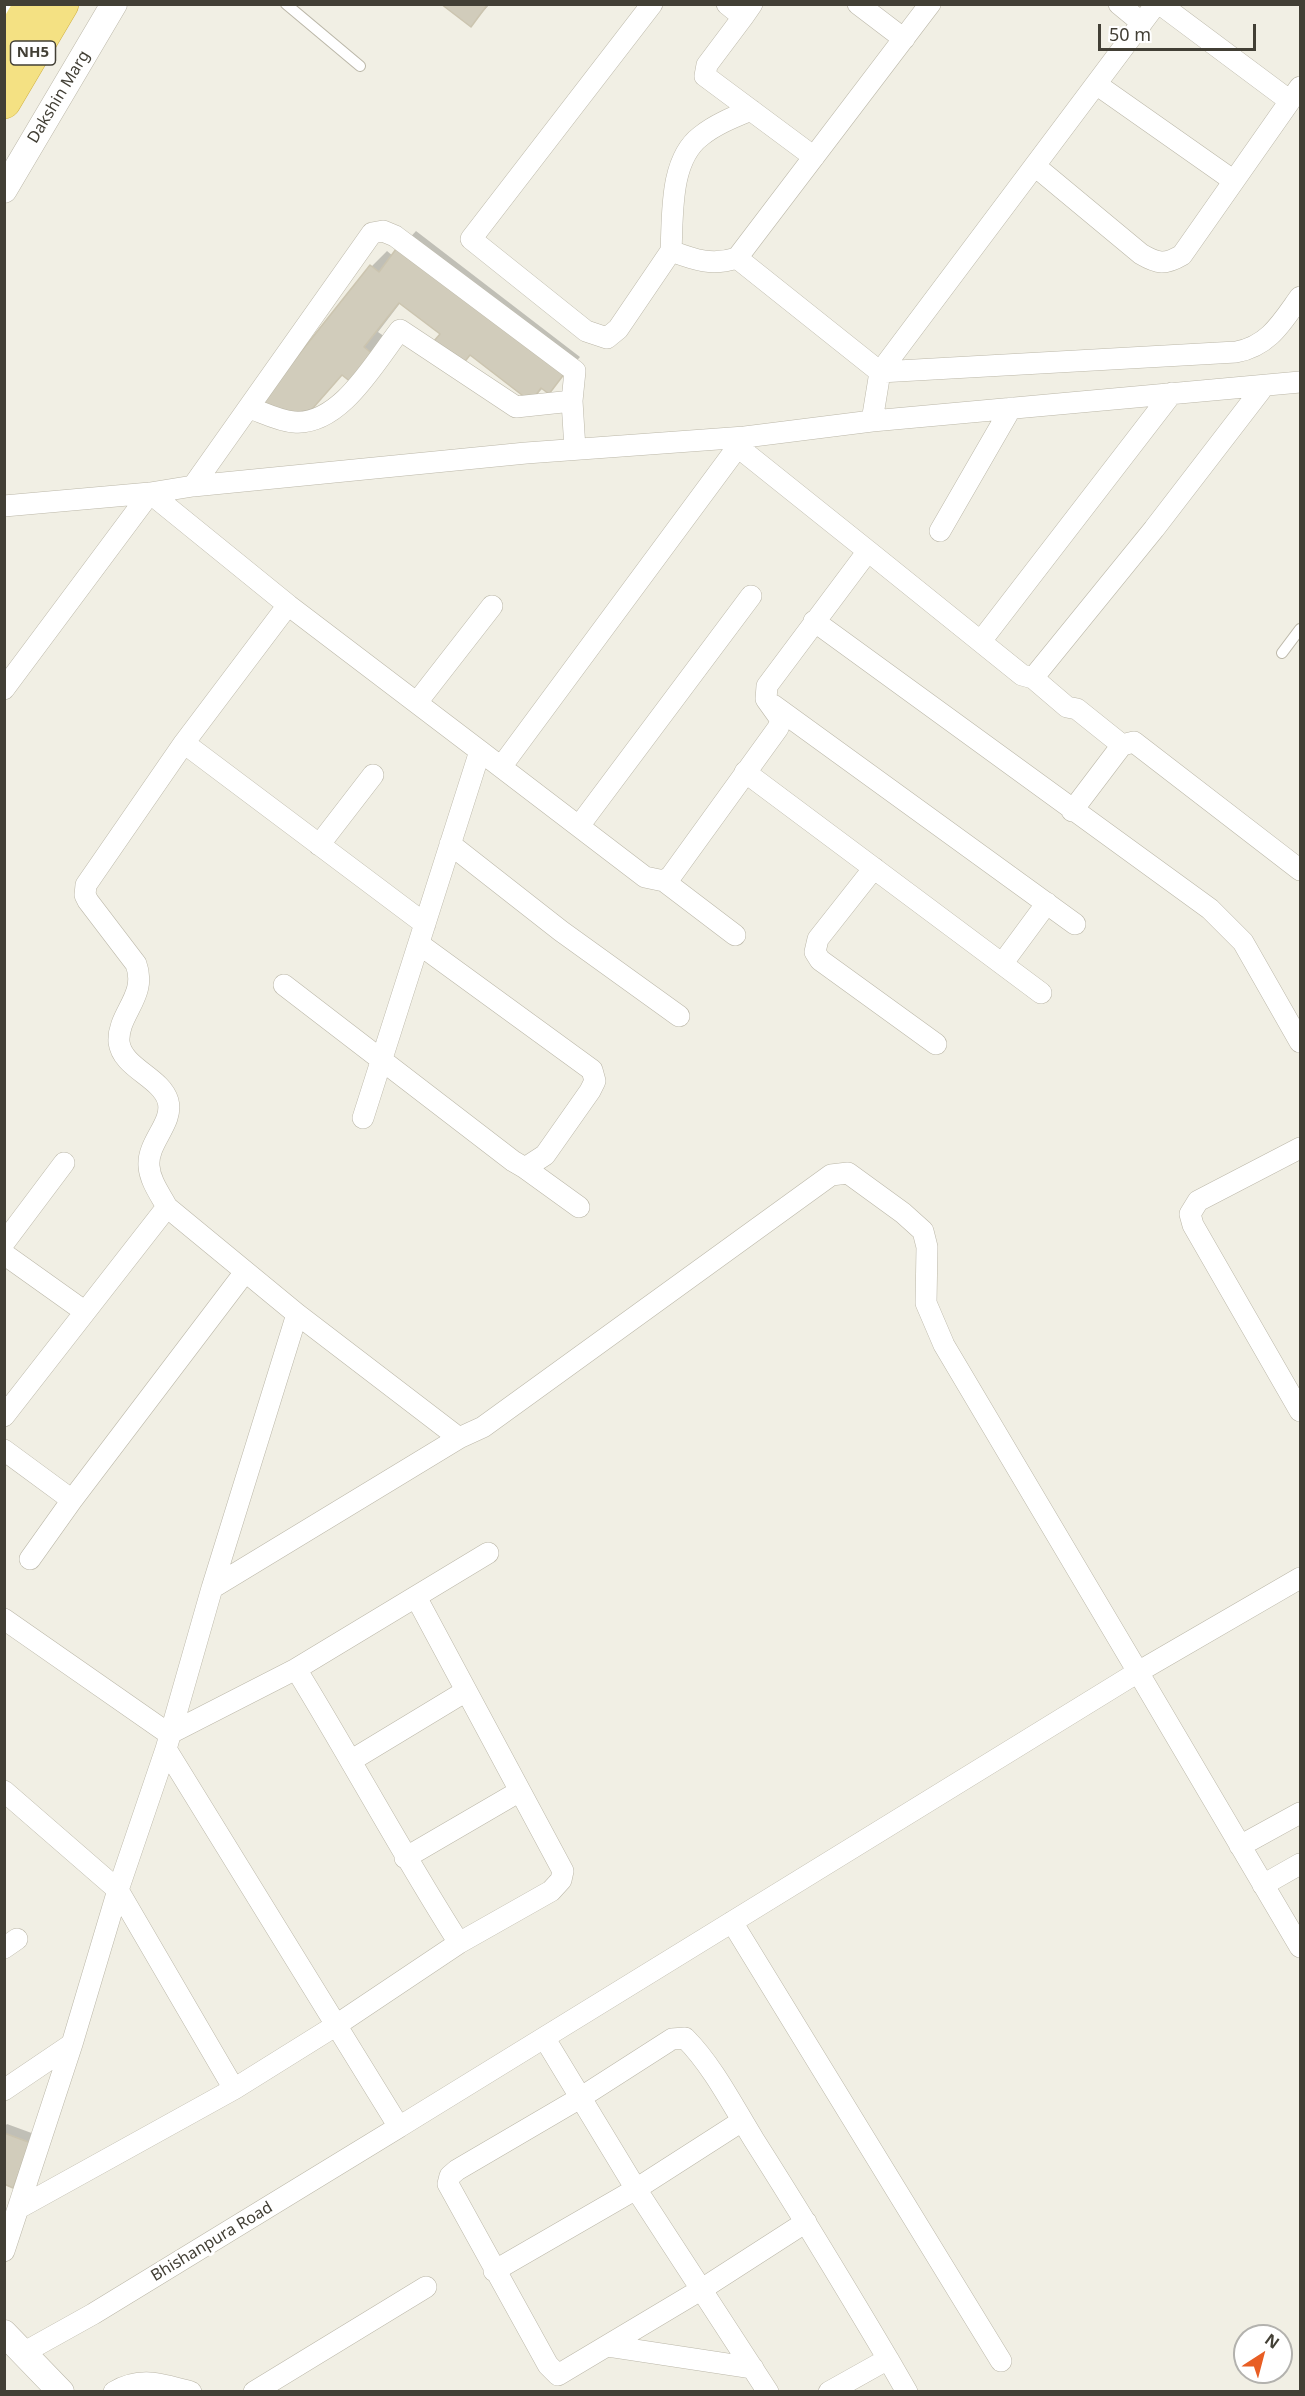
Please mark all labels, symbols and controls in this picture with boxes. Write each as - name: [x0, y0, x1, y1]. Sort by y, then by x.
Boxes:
- scale bar: [1101, 12, 1258, 50]
- text: 50 m: [1109, 22, 1151, 46]
- road number: NH5: [10, 41, 56, 65]
- street label: Dakshin Marg: [24, 47, 94, 147]
- street label: Bhishanpura Road: [148, 2198, 276, 2286]
- north arrow: [1233, 2324, 1293, 2384]
- text: N: [1261, 2328, 1284, 2354]

